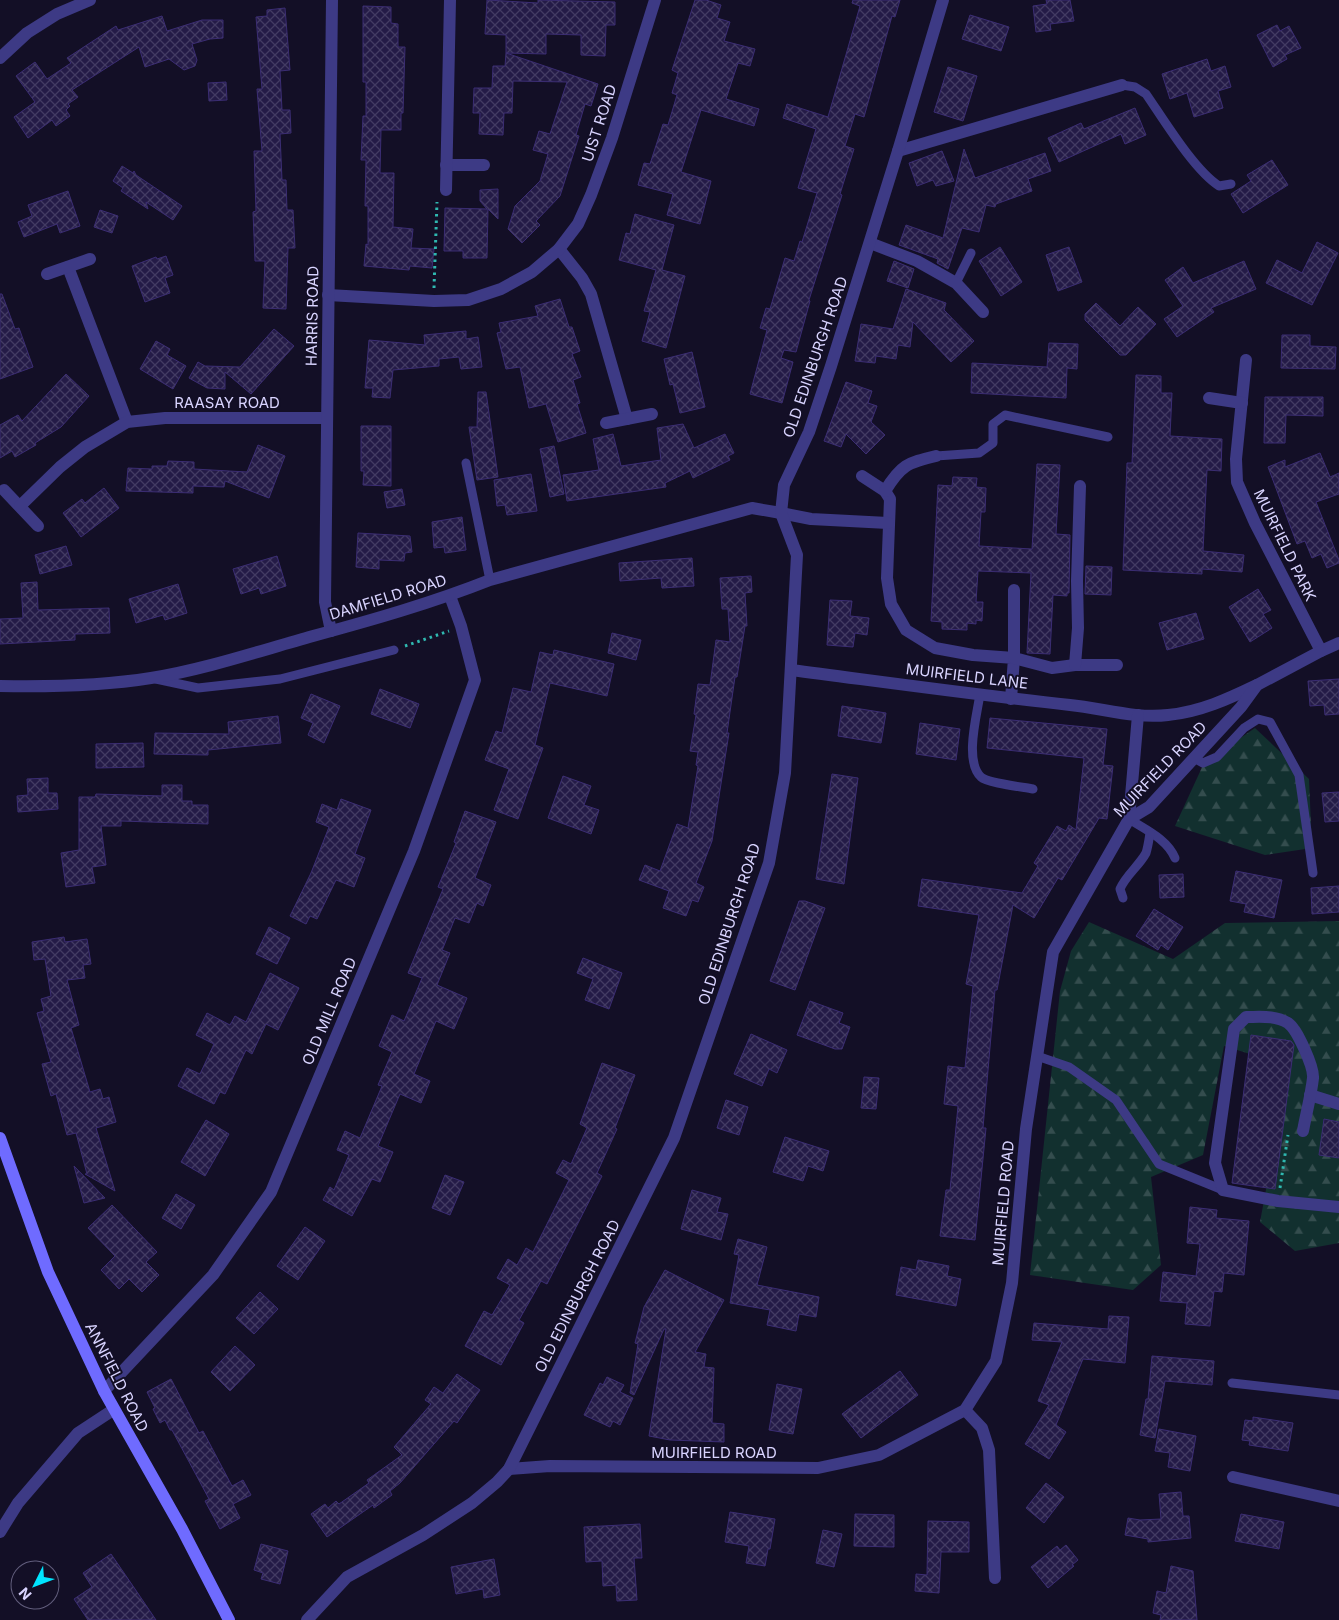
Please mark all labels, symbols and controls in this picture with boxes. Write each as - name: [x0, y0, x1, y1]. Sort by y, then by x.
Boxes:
- street label: UIST ROAD: [578, 82, 620, 164]
- street label: HARRIS ROAD: [302, 266, 322, 366]
- street label: OLD EDINBURGH ROAD: [778, 274, 852, 440]
- street label: RAASAY ROAD: [174, 393, 280, 412]
- street label: MUIRFIELD PARK: [1250, 486, 1320, 604]
- street label: DAMFIELD ROAD: [327, 570, 449, 624]
- street label: MUIRFIELD LANE: [905, 659, 1029, 693]
- street label: MUIRFIELD ROAD: [1110, 717, 1210, 821]
- street label: OLD EDINBURGH ROAD: [694, 841, 764, 1007]
- street label: OLD MILL ROAD: [298, 954, 360, 1068]
- street label: MUIRFIELD ROAD: [988, 1140, 1018, 1266]
- street label: OLD EDINBURGH ROAD: [530, 1216, 624, 1376]
- street label: ANNFIELD ROAD: [81, 1319, 153, 1435]
- street label: MUIRFIELD ROAD: [651, 1443, 777, 1462]
- north arrow: [10, 1560, 60, 1610]
- text: N: [15, 1584, 35, 1604]

